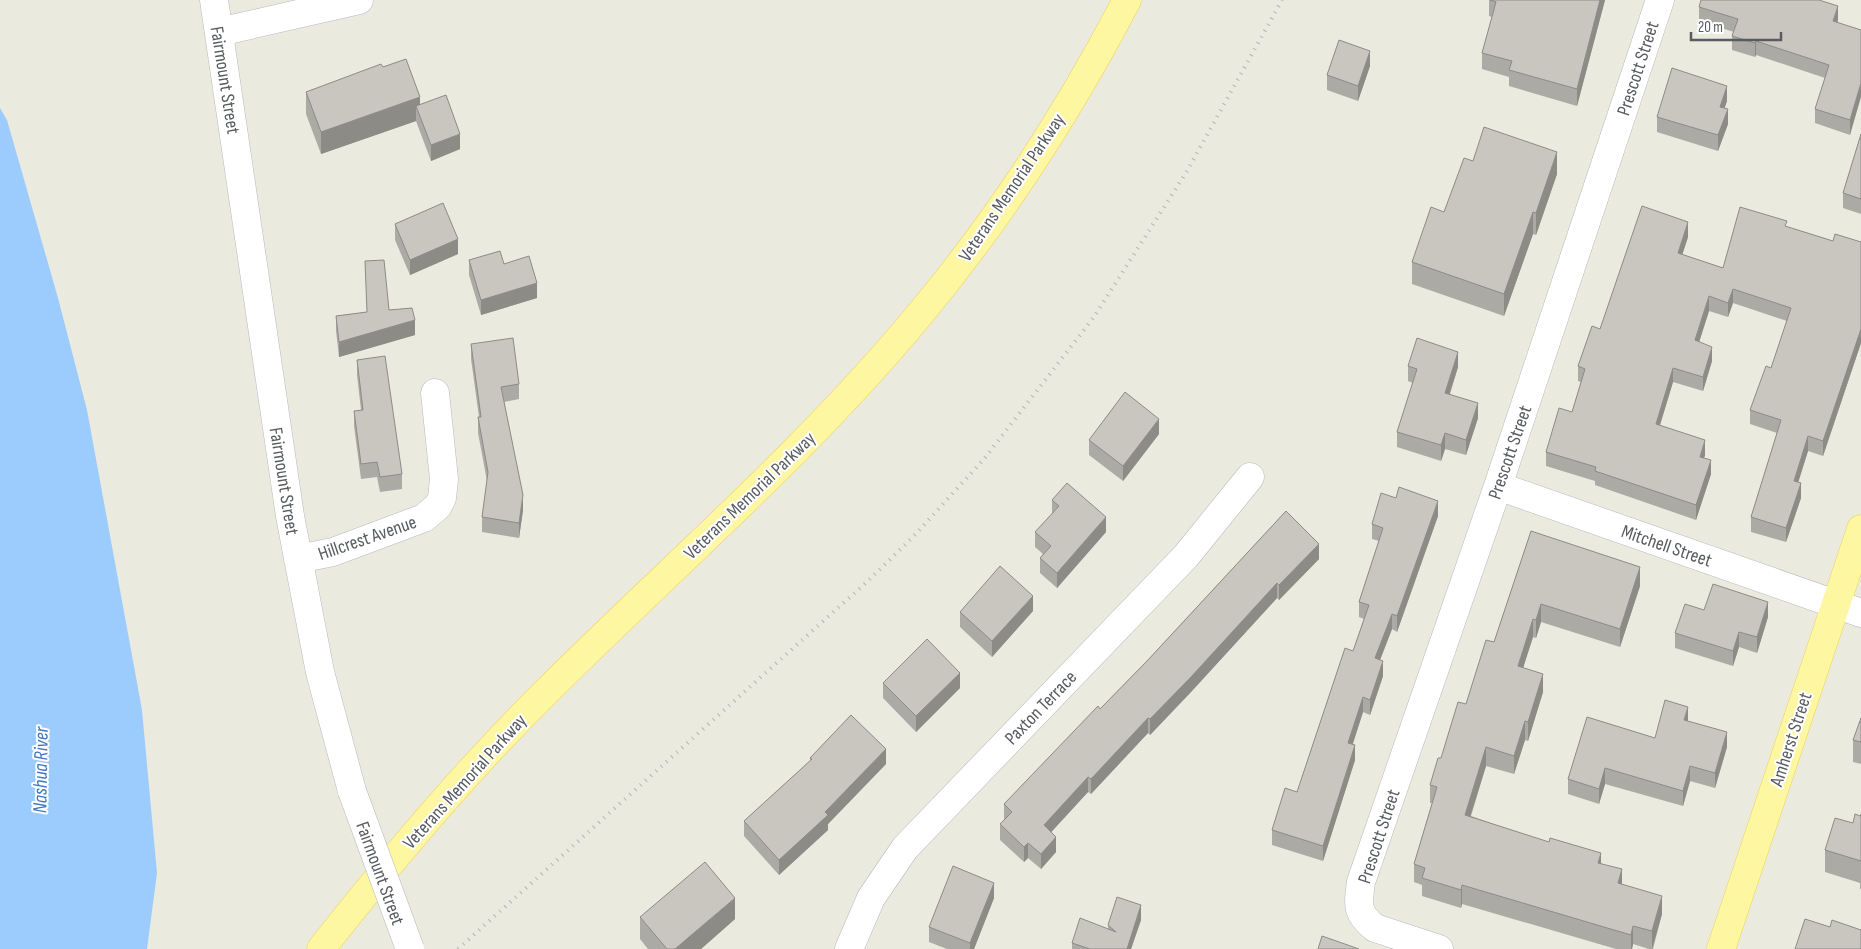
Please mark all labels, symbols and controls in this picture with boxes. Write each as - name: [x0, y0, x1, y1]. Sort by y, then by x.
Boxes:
- scale bar: [1691, 10, 1781, 42]
- street label: Prescott Street: [1612, 18, 1665, 118]
- text: 20 m: [1698, 18, 1723, 37]
- street label: Fairmount Street: [205, 25, 244, 136]
- street label: Veterans Memorial Parkway: [954, 109, 1071, 266]
- street label: Prescott Street: [1484, 402, 1537, 502]
- street label: Fairmount Street: [264, 426, 303, 537]
- street label: Veterans Memorial Parkway: [680, 427, 821, 565]
- street label: Hillcrest Avenue: [315, 511, 420, 566]
- street label: Mitchell Street: [1618, 520, 1715, 573]
- street label: Paxton Terrace: [1000, 666, 1082, 750]
- street label: Amherst Street: [1765, 689, 1817, 790]
- street label: Veterans Memorial Parkway: [398, 709, 532, 854]
- water label: Nashua River: [28, 725, 54, 813]
- street label: Prescott Street: [1353, 786, 1406, 886]
- street label: Fairmount Street: [350, 819, 409, 929]

